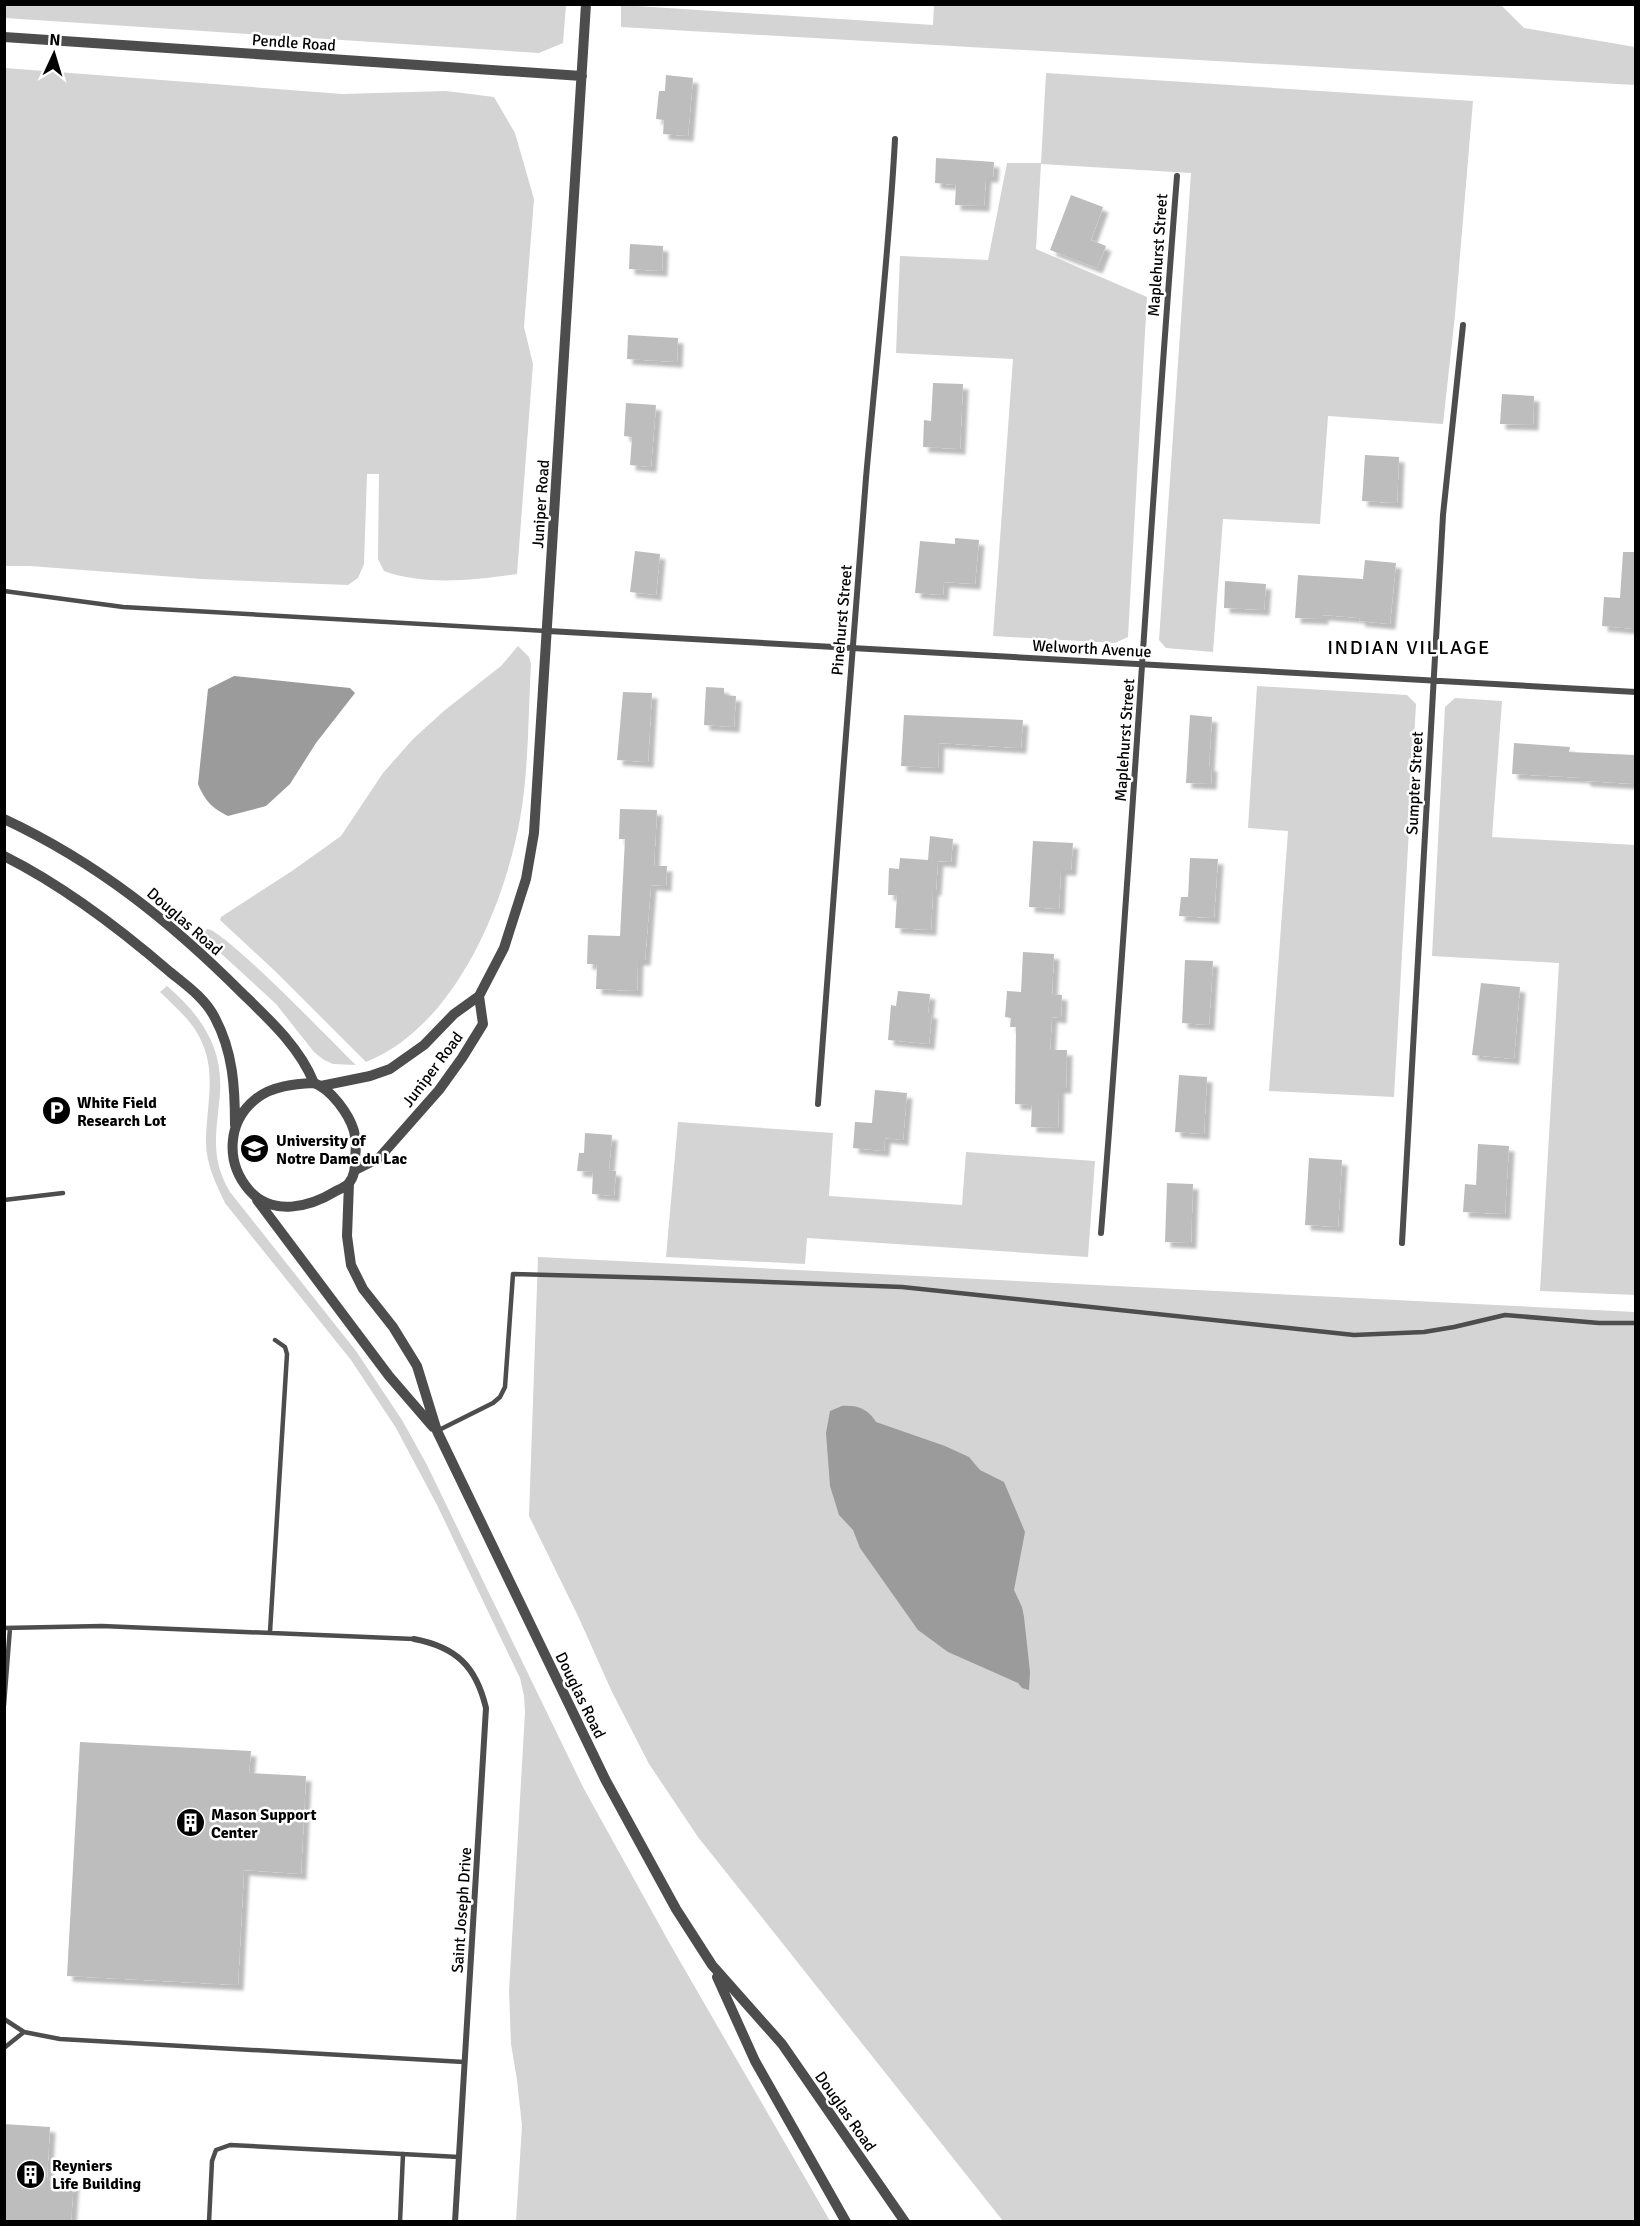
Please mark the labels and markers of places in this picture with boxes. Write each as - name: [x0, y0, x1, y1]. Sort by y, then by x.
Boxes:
- place label: White Field Research Lot: [77, 1093, 166, 1131]
- parking icon: White Field Research Lot: [40, 1095, 72, 1127]
- place label: University of Notre Dame du Lac: [276, 1131, 408, 1169]
- school or university icon: University of Notre Dame du Lac: [239, 1133, 271, 1165]
- place label: Mason Support Center: [211, 1805, 316, 1843]
- building icon: Mason Support Center: [174, 1807, 206, 1839]
- place label: Reyniers Life Building: [52, 2156, 141, 2194]
- building icon: Reyniers Life Building: [15, 2158, 47, 2190]

